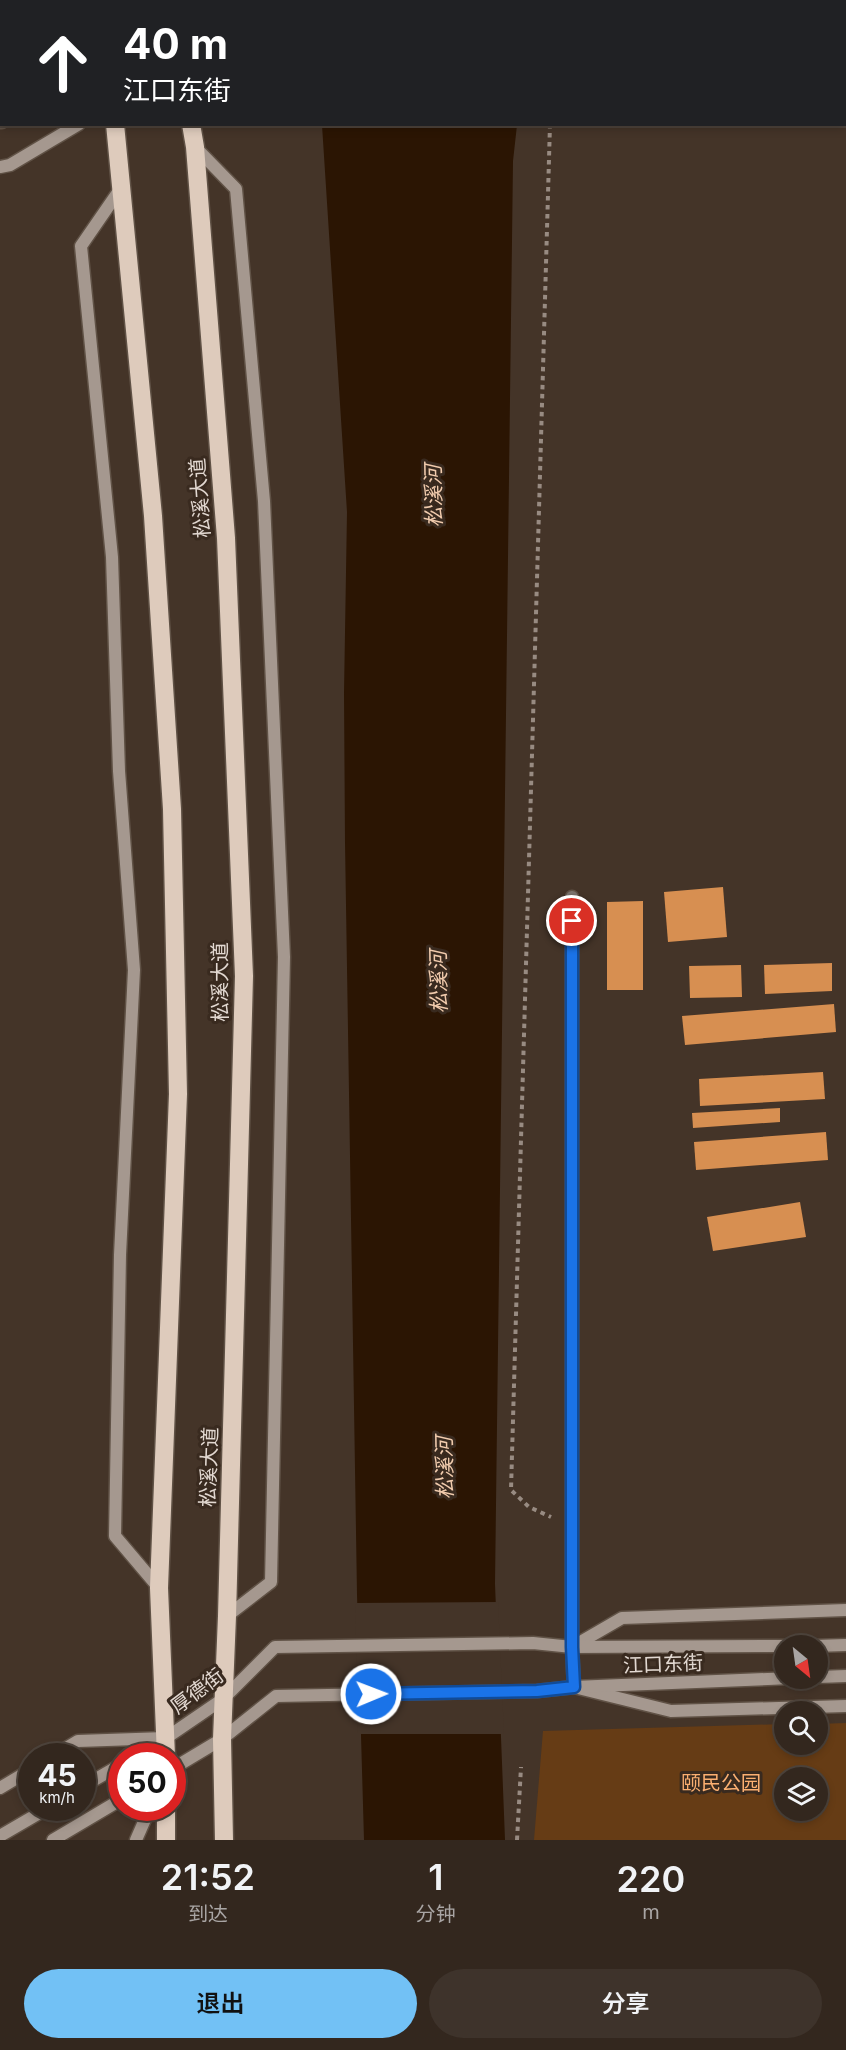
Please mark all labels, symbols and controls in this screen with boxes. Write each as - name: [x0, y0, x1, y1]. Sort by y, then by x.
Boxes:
- text: 40 m: [123, 18, 228, 69]
- icon: ahead: [24, 24, 102, 102]
- text: 江口东街: [123, 74, 231, 107]
- street label: 松溪大道: [185, 457, 215, 539]
- water label: 松溪河: [420, 460, 447, 528]
- pin: [546, 895, 597, 946]
- icon: arrive: [555, 904, 588, 937]
- street label: 松溪大道: [208, 942, 232, 1022]
- water label: 松溪河: [425, 946, 452, 1014]
- street label: 松溪大道: [196, 1427, 222, 1507]
- water label: 松溪河: [431, 1432, 458, 1500]
- north arrow: [774, 1635, 828, 1689]
- map controls: [774, 1635, 828, 1821]
- street label: 江口东街: [623, 1651, 703, 1677]
- position arrow: [339, 1662, 403, 1726]
- street label: 厚德街: [166, 1663, 228, 1719]
- button: search: [774, 1701, 828, 1755]
- speed limit sign: 50: [108, 1743, 186, 1821]
- text: 45: [37, 1757, 77, 1793]
- button: layers: [774, 1767, 828, 1821]
- park label: 颐民公园: [681, 1771, 761, 1795]
- text: km/h: [39, 1788, 75, 1807]
- text: 21:52: [161, 1855, 255, 1899]
- text: 1: [428, 1855, 443, 1899]
- text: 220: [617, 1857, 685, 1901]
- text: m: [642, 1900, 660, 1924]
- text: 到达: [188, 1902, 228, 1926]
- text: 分钟: [416, 1902, 456, 1926]
- button: 退出: [24, 1969, 417, 2038]
- button: 分享: [429, 1969, 822, 2038]

